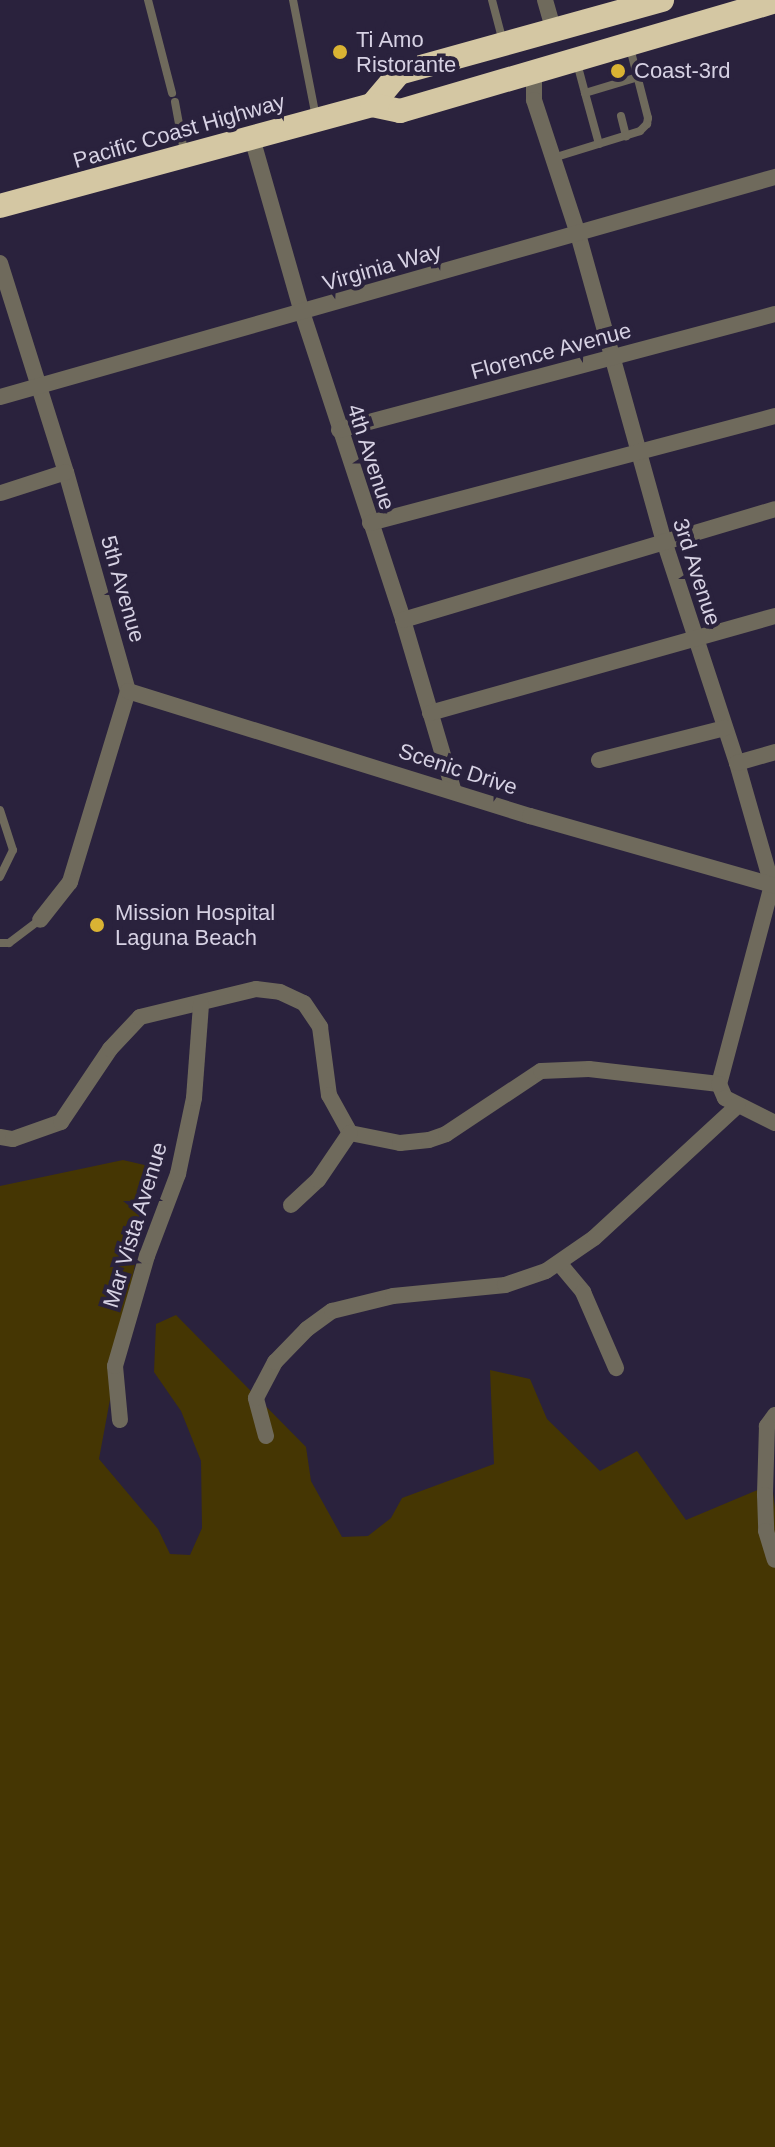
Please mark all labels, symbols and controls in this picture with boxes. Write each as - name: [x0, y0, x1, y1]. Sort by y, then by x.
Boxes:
- place label: Ti Amo Ristorante: [356, 26, 456, 78]
- marker: Ti Amo Ristorante: [331, 43, 349, 61]
- place label: Coast-3rd: [634, 58, 731, 84]
- marker: Coast-3rd: [609, 62, 627, 80]
- street label: Pacific Coast Highway: [70, 88, 288, 174]
- street label: Virginia Way: [320, 237, 444, 297]
- street label: Florence Avenue: [467, 317, 635, 385]
- street label: 4th Avenue: [341, 400, 401, 514]
- street label: 3rd Avenue: [667, 515, 727, 629]
- street label: 5th Avenue: [95, 532, 151, 646]
- street label: Scenic Drive: [395, 737, 521, 801]
- place label: Mission Hospital Laguna Beach: [115, 899, 275, 950]
- marker: Mission Hospital Laguna Beach: [86, 914, 108, 936]
- street label: Mar Vista Avenue: [97, 1138, 173, 1312]

